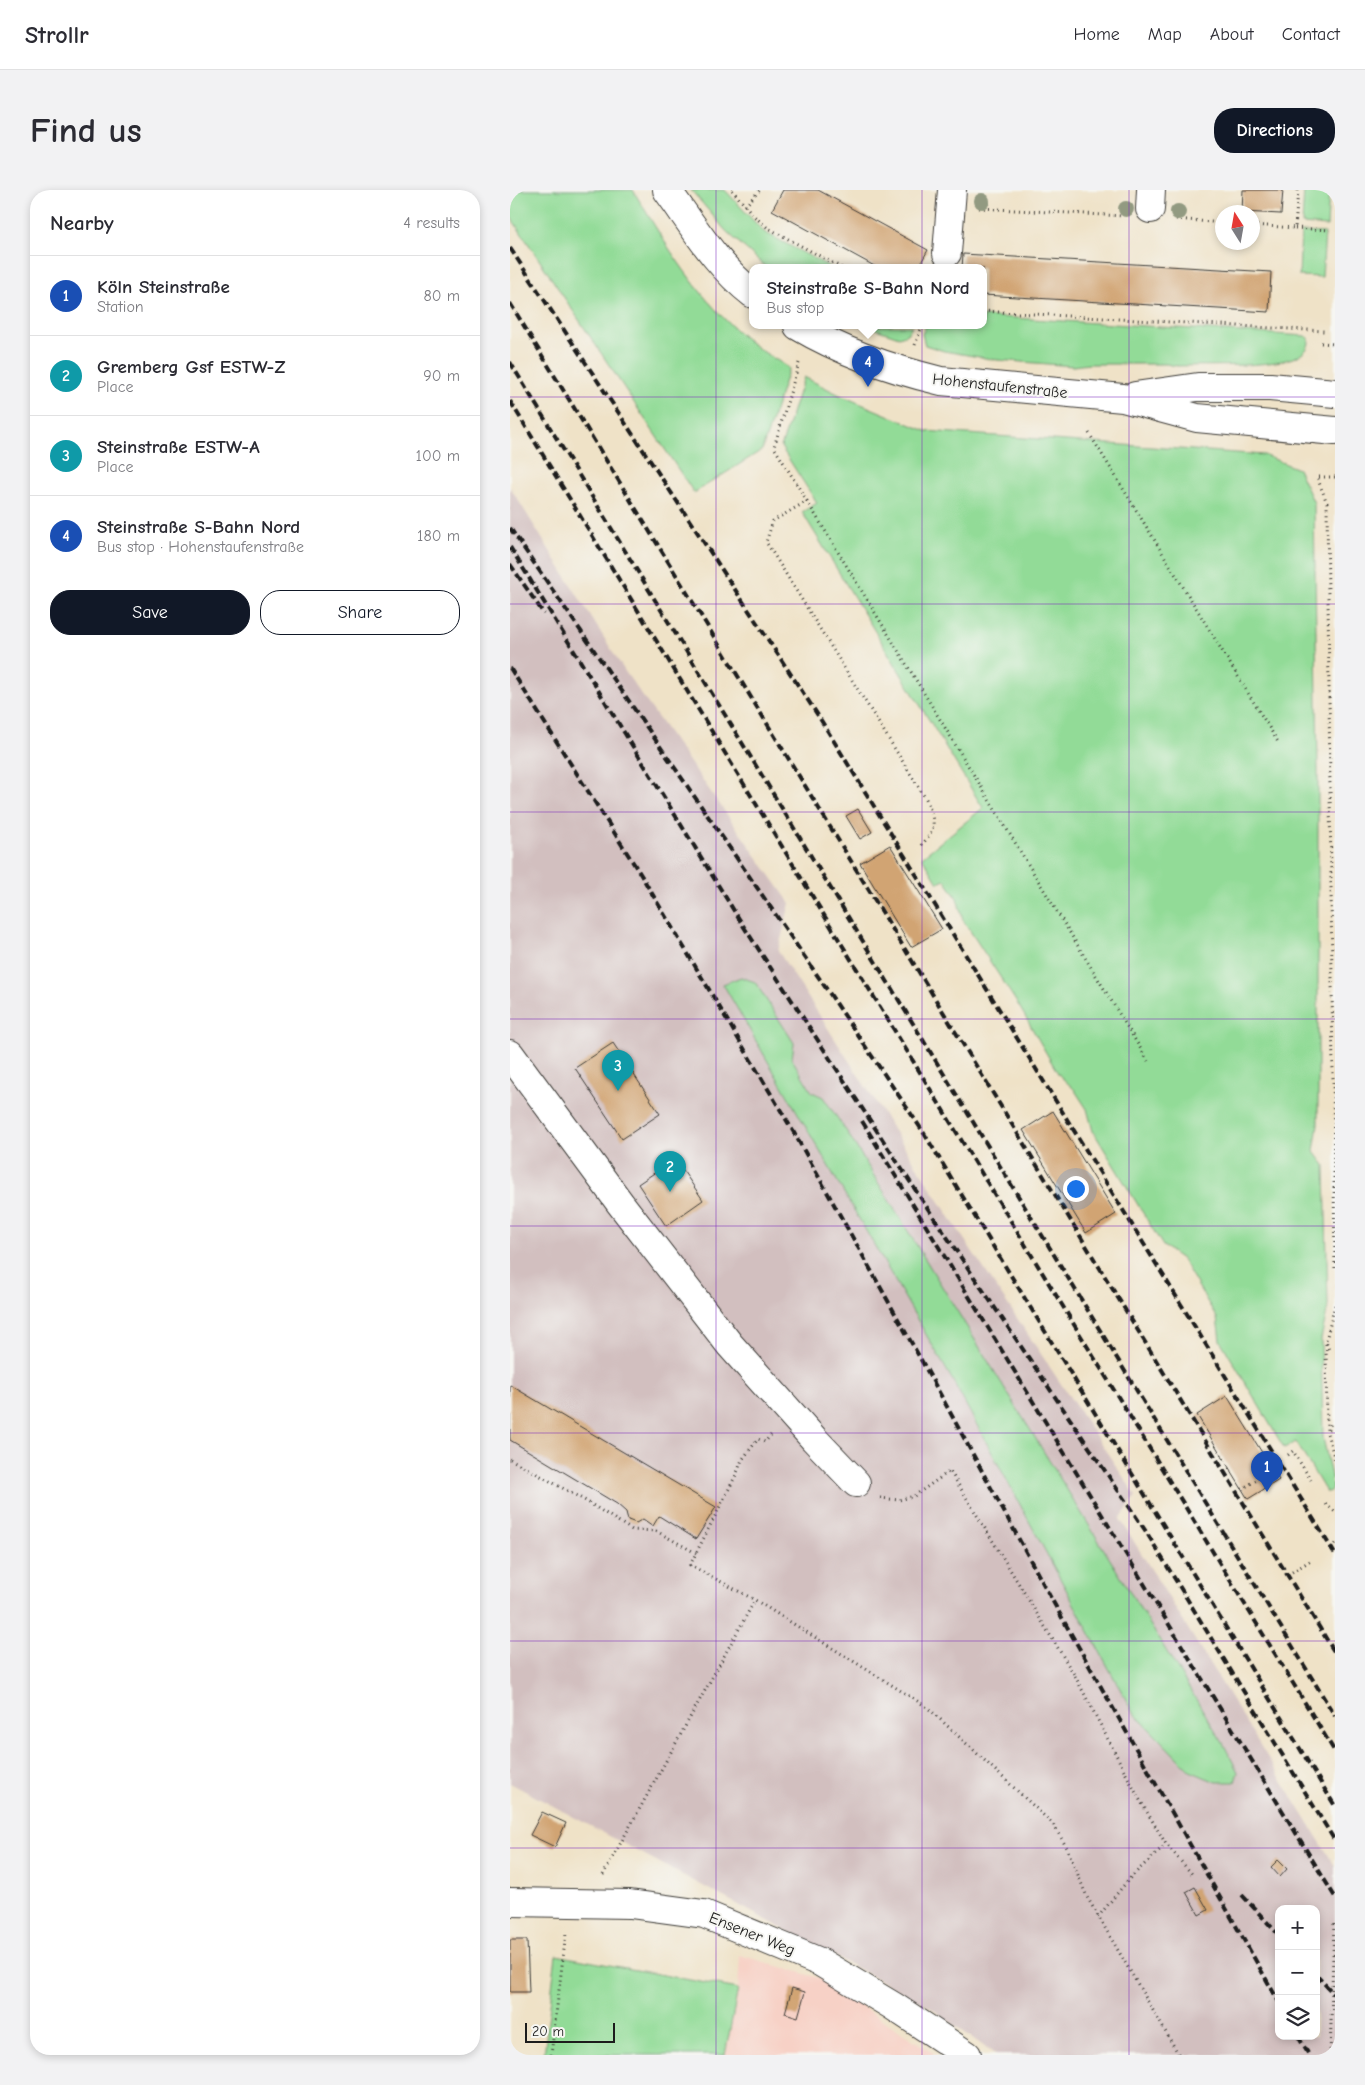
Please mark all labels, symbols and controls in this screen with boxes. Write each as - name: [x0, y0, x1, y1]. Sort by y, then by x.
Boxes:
- text: Strollr: [25, 21, 89, 49]
- text: Home: [1073, 24, 1120, 45]
- text: Map: [1148, 24, 1182, 45]
- text: About: [1210, 24, 1254, 45]
- text: Contact: [1282, 24, 1340, 45]
- button: Directions: [1214, 108, 1335, 153]
- text: Find us: [30, 110, 142, 151]
- north arrow: [1215, 205, 1260, 250]
- text: Nearby: [50, 211, 114, 235]
- text: 4 results: [403, 214, 460, 232]
- popup: [749, 264, 987, 329]
- text: Köln Steinstraße: [97, 276, 230, 298]
- text: Steinstraße S-Bahn Nord: [766, 277, 970, 299]
- text: 1: [63, 287, 69, 305]
- text: 80 m: [423, 287, 460, 305]
- text: Station: [97, 298, 144, 316]
- text: Bus stop: [766, 299, 824, 317]
- pin: 4: [852, 346, 884, 387]
- text: Gremberg Gsf ESTW-Z: [97, 356, 285, 378]
- text: 2: [62, 367, 70, 385]
- text: 90 m: [423, 367, 460, 385]
- street label: Hohenstaufenstraße: [932, 370, 1068, 402]
- text: Place: [97, 378, 133, 396]
- text: Steinstraße ESTW-A: [97, 436, 260, 458]
- text: 3: [62, 447, 70, 465]
- text: 100 m: [416, 447, 460, 465]
- text: Place: [97, 458, 133, 476]
- text: Steinstraße S-Bahn Nord: [97, 516, 300, 538]
- text: 4: [62, 527, 70, 545]
- text: 180 m: [417, 527, 460, 545]
- text: Bus stop · Hohenstaufenstraße: [97, 538, 304, 556]
- button: Save: [50, 590, 250, 635]
- button: Share: [260, 590, 460, 635]
- pin: 3: [602, 1050, 634, 1091]
- pin: 2: [654, 1151, 686, 1192]
- your location: [1063, 1176, 1089, 1202]
- pin: 1: [1251, 1451, 1283, 1492]
- map controls: [1275, 1905, 1320, 2040]
- button: +: [1275, 1905, 1320, 1950]
- street label: Ensener Weg: [706, 1909, 798, 1959]
- button: −: [1275, 1950, 1320, 1995]
- button: layers: [1275, 1995, 1320, 2040]
- scale bar: [525, 2020, 615, 2043]
- text: 20 m: [532, 2023, 564, 2040]

